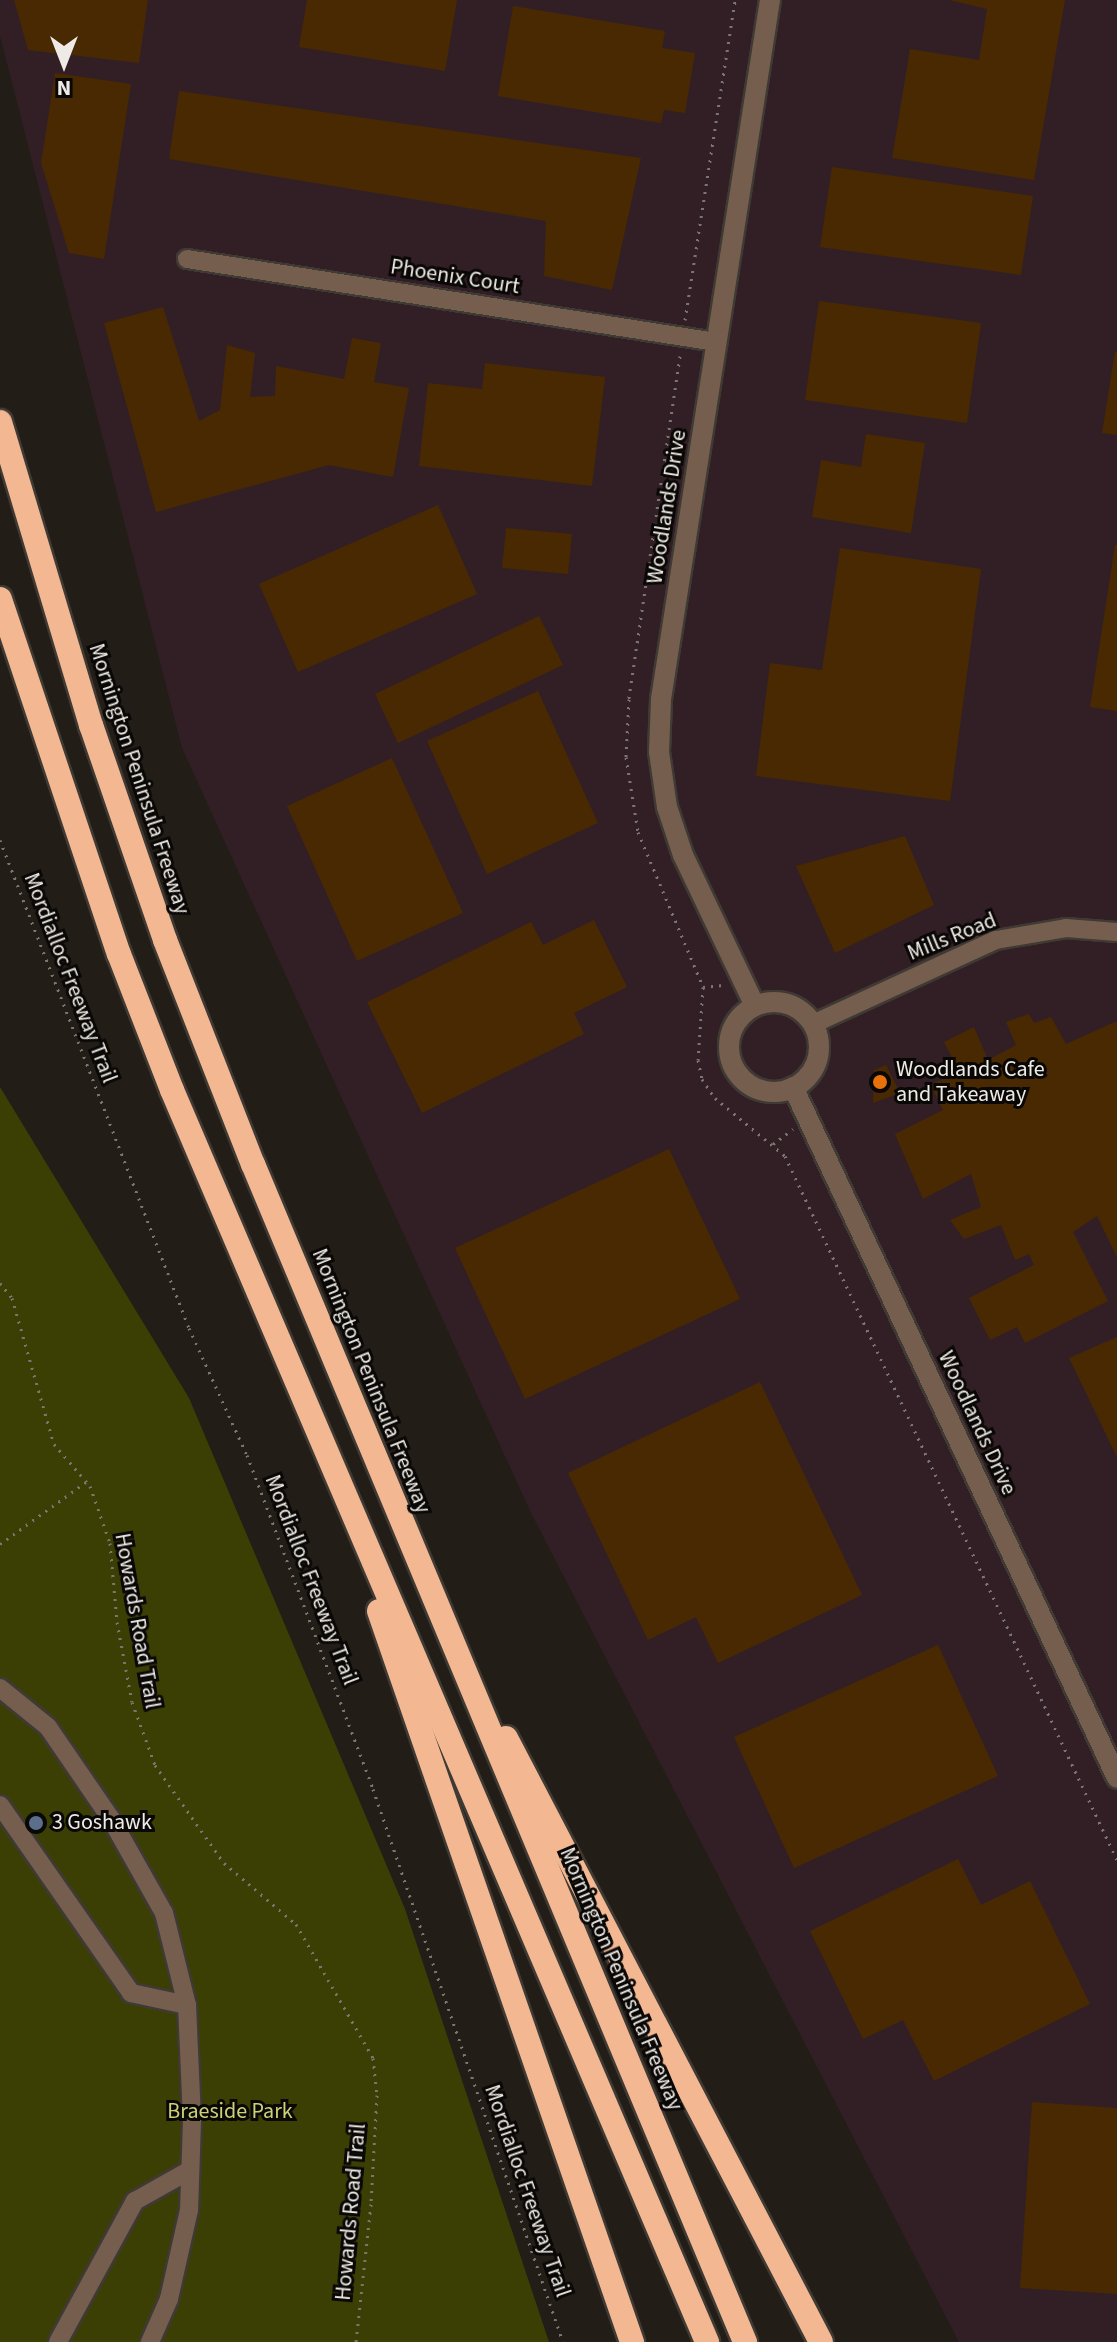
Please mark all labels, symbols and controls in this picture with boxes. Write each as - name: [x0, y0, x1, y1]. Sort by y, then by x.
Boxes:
- north arrow: [24, 24, 104, 104]
- text: N: [57, 72, 71, 104]
- street label: Phoenix Court: [389, 254, 521, 300]
- street label: Woodlands Drive: [642, 428, 692, 586]
- street label: Mornington Peninsula Freeway: [83, 640, 195, 918]
- street label: Mordialloc Freeway Trail: [18, 869, 122, 1087]
- street label: Mills Road: [904, 907, 1000, 967]
- place label: Woodlands Cafe and Takeaway: [896, 1056, 1045, 1108]
- marker: Woodlands Cafe and Takeaway: [871, 1073, 889, 1091]
- street label: Mornington Peninsula Freeway: [306, 1245, 436, 1517]
- street label: Woodlands Drive: [932, 1347, 1022, 1499]
- street label: Mordialloc Freeway Trail: [259, 1471, 363, 1689]
- street label: Howards Road Trail: [109, 1531, 165, 1711]
- place label: 3 Goshawk: [52, 1810, 152, 1836]
- marker: 3 Goshawk: [27, 1814, 45, 1832]
- street label: Mornington Peninsula Freeway: [554, 1844, 688, 2114]
- street label: Mordialloc Freeway Trail: [478, 2081, 576, 2301]
- park label: Braeside Park: [167, 2099, 293, 2125]
- street label: Howards Road Trail: [330, 2122, 372, 2302]

